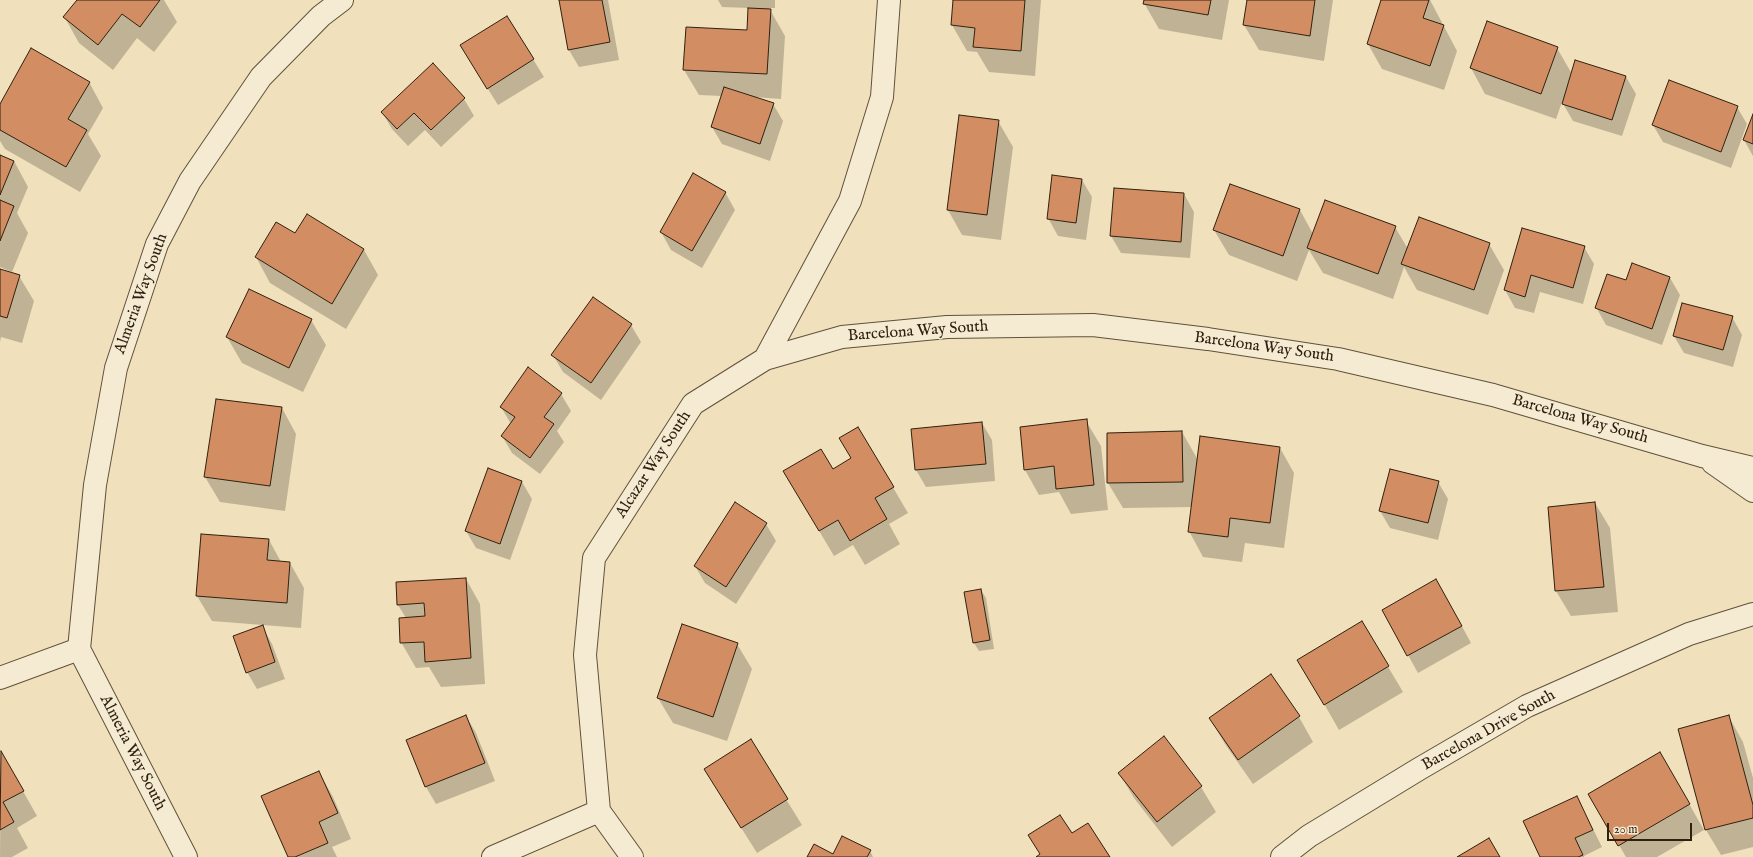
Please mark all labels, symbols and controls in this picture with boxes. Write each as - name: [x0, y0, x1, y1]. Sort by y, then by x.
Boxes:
- street label: Almeria Way South: [111, 231, 173, 357]
- street label: Barcelona Way South: [847, 318, 989, 346]
- street label: Barcelona Way South: [1193, 329, 1335, 367]
- street label: Barcelona Way South: [1510, 391, 1650, 449]
- street label: Alcazar Way South: [612, 408, 696, 522]
- street label: Barcelona Drive South: [1419, 686, 1559, 776]
- street label: Almeria Way South: [95, 692, 169, 814]
- scale bar: [1609, 815, 1694, 841]
- text: 20 m: [1614, 822, 1637, 837]

